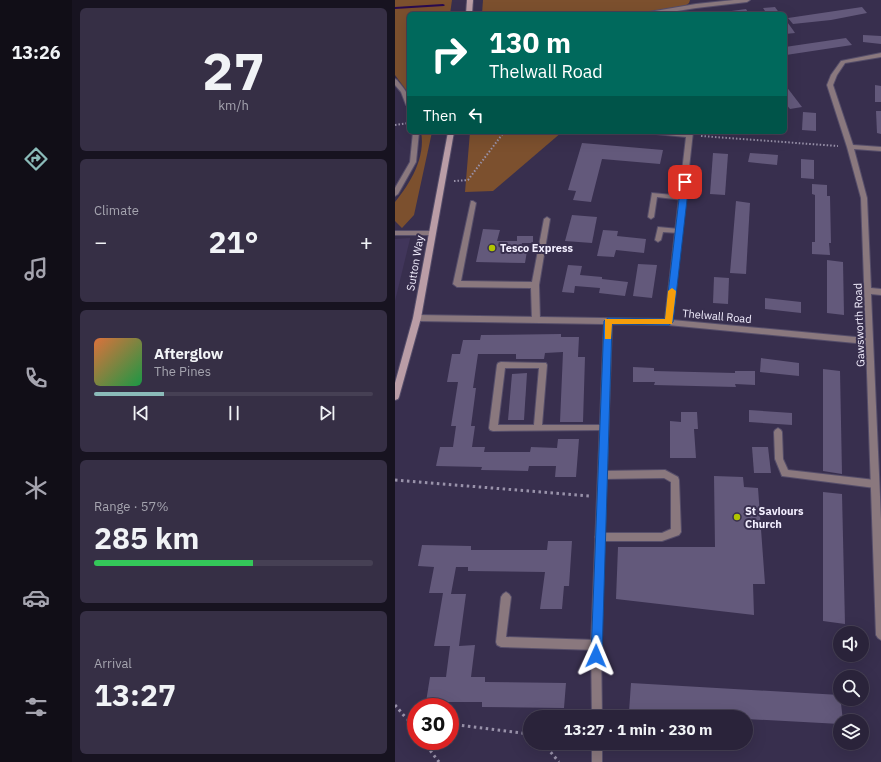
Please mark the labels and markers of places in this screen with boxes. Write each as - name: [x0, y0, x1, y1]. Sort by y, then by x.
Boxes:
- pin: [668, 165, 702, 199]
- place label: Tesco Express: [500, 241, 573, 255]
- marker: Tesco Express: [487, 243, 497, 253]
- place label: St Saviours Church: [745, 504, 804, 531]
- marker: St Saviours Church: [732, 512, 742, 522]

